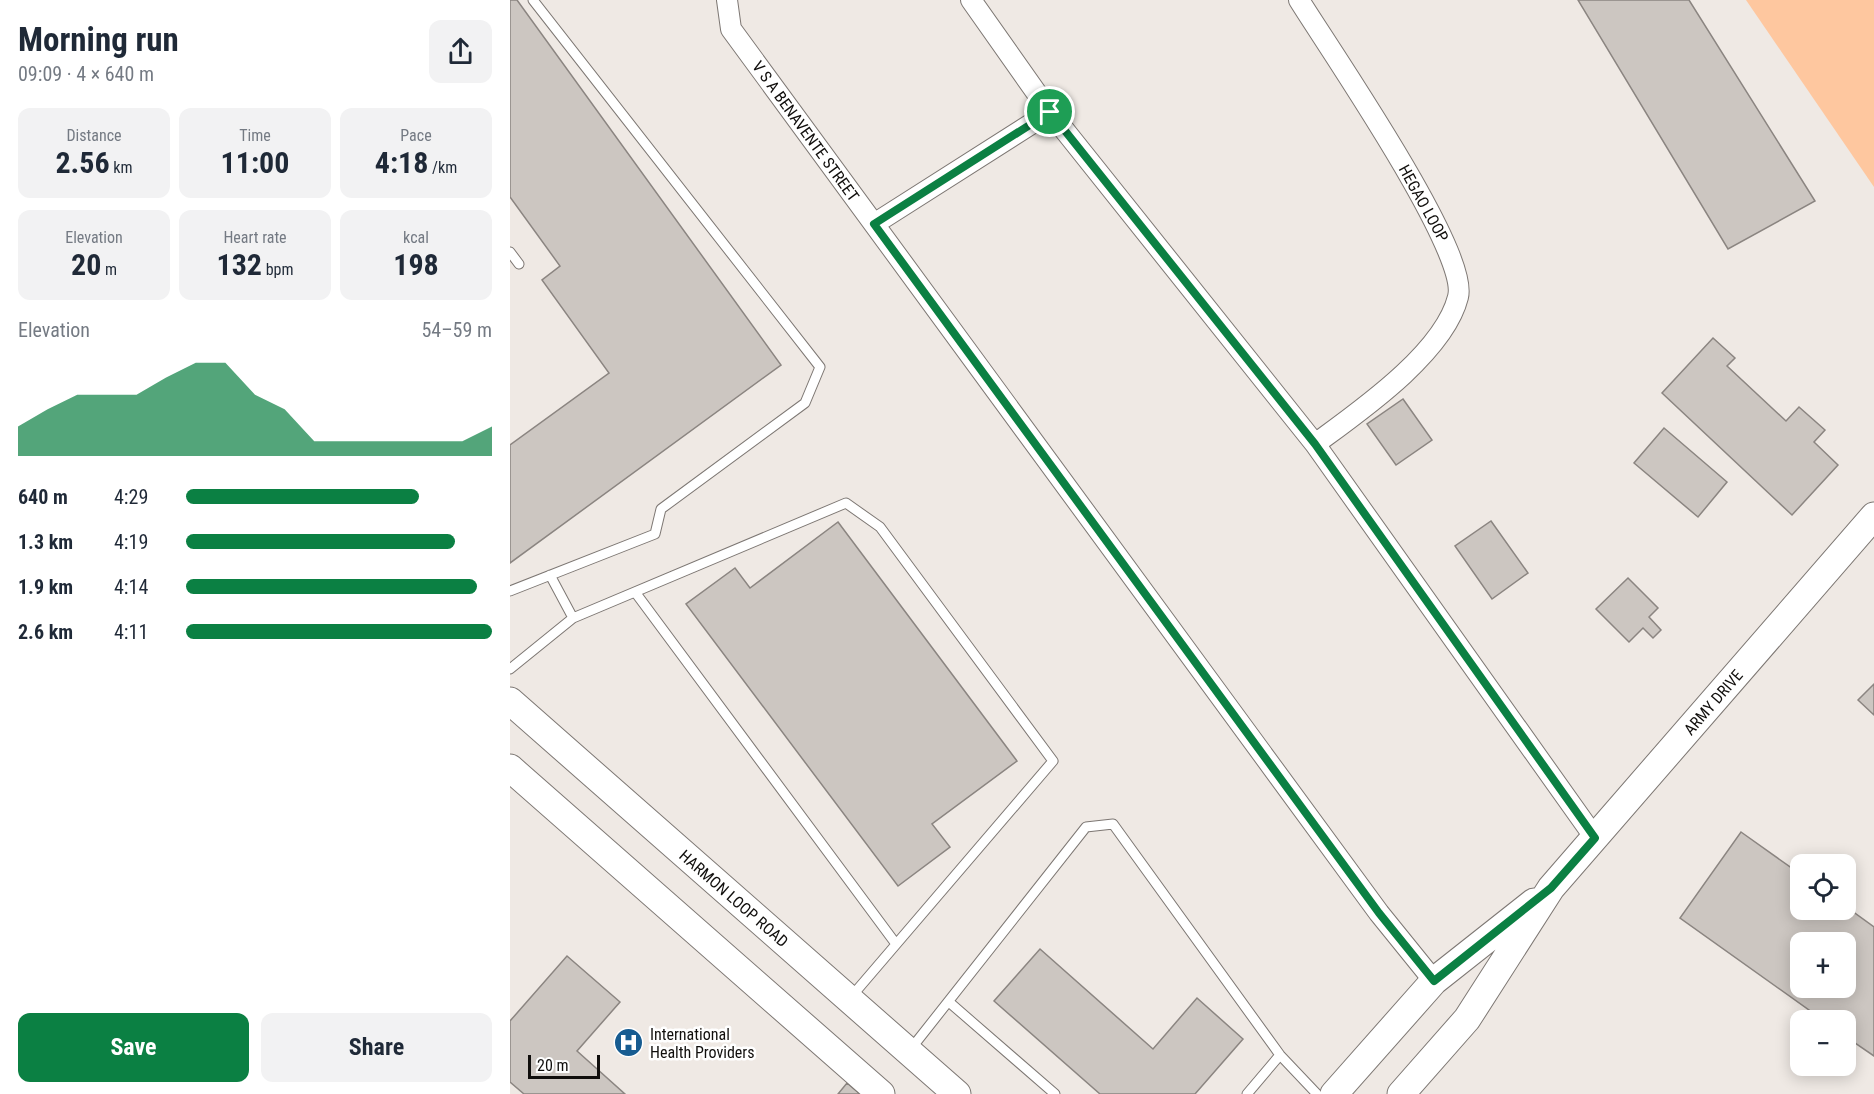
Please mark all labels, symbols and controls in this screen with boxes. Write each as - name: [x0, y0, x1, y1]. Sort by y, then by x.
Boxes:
- text: Morning run: [18, 20, 179, 59]
- button: share: [429, 20, 492, 83]
- street label: V S A BENAVENTE STREET: [748, 57, 863, 205]
- text: 09:09 · 4 × 640 m: [18, 62, 154, 86]
- pin: [1024, 86, 1075, 137]
- icon: arrive: [1033, 95, 1066, 128]
- text: Distance: [66, 126, 122, 145]
- text: Time: [239, 126, 271, 145]
- text: Pace: [400, 126, 432, 145]
- text: 2.56: [55, 145, 110, 180]
- text: 11:00: [221, 145, 289, 180]
- text: 4:18: [375, 145, 428, 180]
- text: km: [110, 158, 133, 177]
- text: /km: [428, 158, 457, 177]
- street label: HEGAO LOOP: [1395, 161, 1453, 245]
- text: Elevation: [65, 228, 123, 247]
- text: Heart rate: [223, 228, 287, 247]
- text: kcal: [403, 228, 429, 247]
- text: 20: [71, 247, 101, 282]
- text: 132: [217, 247, 262, 282]
- text: 198: [393, 247, 439, 282]
- text: m: [101, 260, 117, 279]
- text: bpm: [262, 260, 293, 279]
- text: Elevation: [18, 318, 90, 342]
- text: 54–59 m: [421, 318, 492, 342]
- text: 640 m: [18, 485, 68, 509]
- text: 4:29: [114, 485, 148, 509]
- text: 1.3 km: [18, 530, 73, 554]
- text: 4:19: [114, 530, 148, 554]
- text: 1.9 km: [18, 575, 73, 599]
- text: 4:14: [114, 575, 148, 599]
- text: 2.6 km: [18, 620, 73, 644]
- text: 4:11: [114, 620, 148, 644]
- street label: ARMY DRIVE: [1680, 666, 1747, 739]
- street label: HARMON LOOP ROAD: [675, 846, 792, 951]
- map controls: [1790, 854, 1856, 1076]
- button: locate: [1790, 854, 1856, 920]
- button: +: [1790, 932, 1856, 998]
- button: −: [1790, 1010, 1856, 1076]
- button: Save: [18, 1013, 249, 1082]
- button: Share: [261, 1013, 492, 1082]
- place label: International Health Providers: [650, 1025, 755, 1062]
- hospital icon: International Health Providers: [613, 1027, 645, 1059]
- scale bar: [528, 1052, 600, 1080]
- text: 20 m: [537, 1056, 569, 1075]

